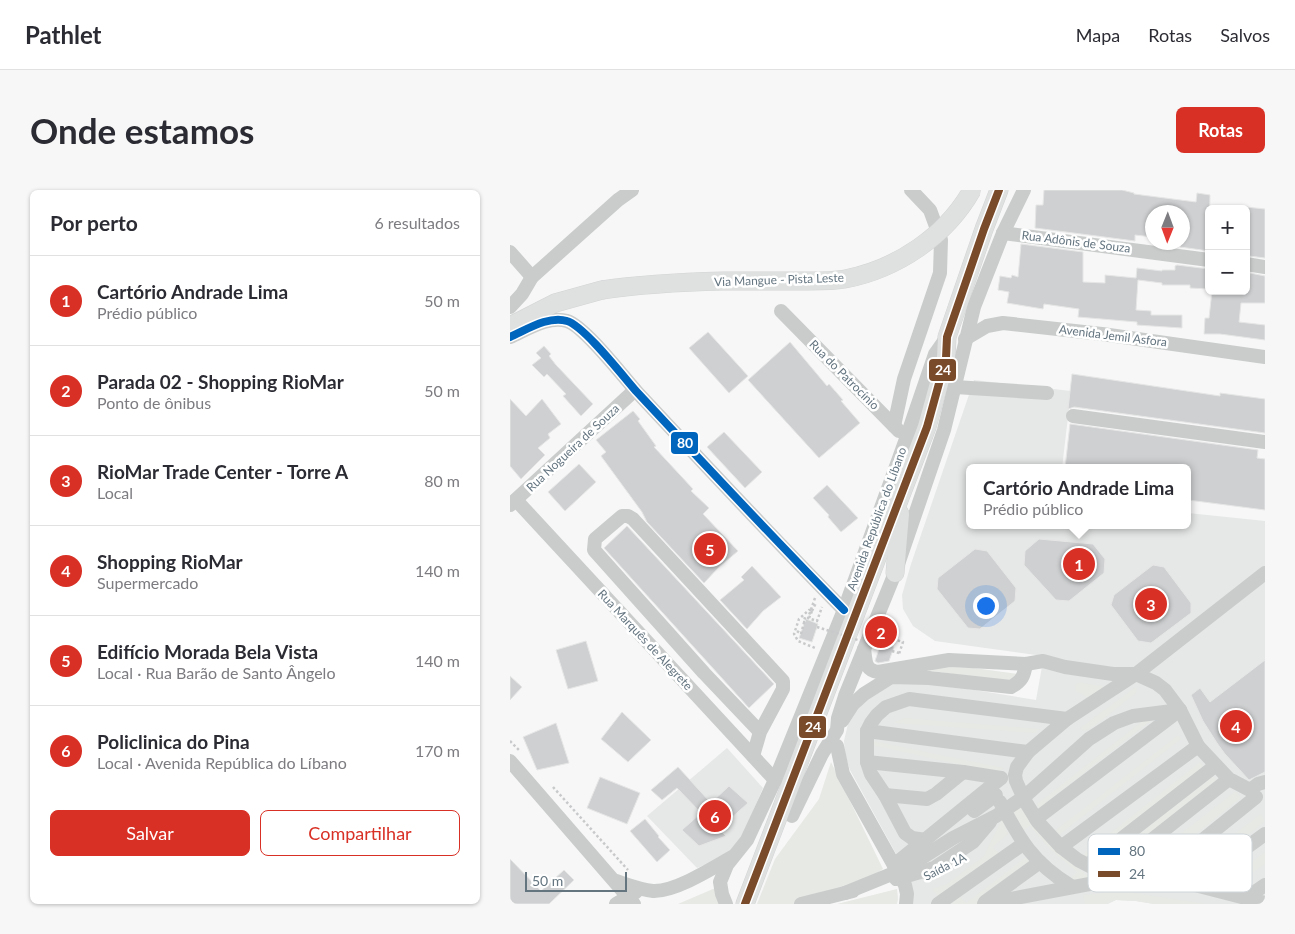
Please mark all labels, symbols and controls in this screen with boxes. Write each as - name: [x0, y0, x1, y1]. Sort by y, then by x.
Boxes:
- text: Pathlet: [25, 20, 102, 49]
- text: Mapa: [1076, 24, 1120, 46]
- text: Rotas: [1148, 24, 1192, 46]
- text: Salvos: [1220, 24, 1270, 46]
- button: Rotas: [1176, 107, 1265, 153]
- text: Onde estamos: [30, 109, 254, 151]
- north arrow: [1145, 205, 1190, 250]
- map controls: [1205, 205, 1250, 295]
- button: +: [1205, 205, 1250, 250]
- text: Por perto: [50, 210, 138, 235]
- text: 6 resultados: [374, 213, 460, 232]
- street label: Rua Adônis de Souza: [1021, 227, 1131, 256]
- button: −: [1205, 250, 1250, 295]
- street label: Via Mangue - Pista Leste: [714, 270, 844, 289]
- text: Cartório Andrade Lima: [97, 280, 288, 303]
- text: 1: [61, 291, 71, 310]
- text: 50 m: [424, 291, 460, 310]
- text: Prédio público: [97, 303, 197, 322]
- street label: Avenida Jemil Asfora: [1058, 321, 1168, 350]
- street label: Rua do Patrocínio: [806, 337, 883, 413]
- line badge: 24: [928, 358, 957, 382]
- text: 24: [935, 361, 951, 378]
- text: Parada 02 - Shopping RioMar: [97, 370, 344, 393]
- text: 2: [61, 381, 71, 400]
- text: 50 m: [424, 381, 460, 400]
- text: Ponto de ônibus: [97, 393, 211, 412]
- street label: Rua Nogueira de Souza: [523, 401, 622, 495]
- line badge: 80: [670, 431, 699, 455]
- text: 80: [677, 434, 693, 451]
- street label: Avenida República do Líbano: [844, 445, 910, 593]
- text: RioMar Trade Center - Torre A: [97, 460, 348, 483]
- popup: [966, 464, 1191, 529]
- text: 3: [61, 471, 71, 490]
- text: 80 m: [424, 471, 460, 490]
- text: Cartório Andrade Lima: [983, 476, 1174, 499]
- text: Local: [97, 483, 133, 502]
- text: Prédio público: [983, 499, 1083, 518]
- pin: 5: [694, 530, 726, 568]
- pin: 1: [1063, 545, 1095, 583]
- text: Shopping RioMar: [97, 550, 243, 573]
- text: 4: [61, 561, 71, 580]
- text: 140 m: [415, 561, 460, 580]
- text: Supermercado: [97, 573, 198, 592]
- pin: 3: [1135, 585, 1167, 623]
- street label: Rua Marquês de Alegrete: [595, 586, 696, 693]
- your location: [973, 593, 999, 619]
- pin: 2: [865, 613, 897, 651]
- text: Edifício Morada Bela Vista: [97, 640, 318, 663]
- text: 5: [61, 651, 71, 670]
- text: 140 m: [415, 651, 460, 670]
- text: Local · Rua Barão de Santo Ângelo: [97, 663, 335, 682]
- pin: 4: [1220, 707, 1252, 745]
- line badge: 24: [798, 715, 827, 739]
- text: 24: [805, 718, 821, 735]
- text: Policlinica do Pina: [97, 730, 250, 753]
- text: 6: [61, 741, 71, 760]
- text: 170 m: [415, 741, 460, 760]
- text: Local · Avenida República do Líbano: [97, 753, 347, 772]
- pin: 6: [699, 797, 731, 835]
- button: Salvar: [50, 810, 250, 856]
- button: Compartilhar: [260, 810, 460, 856]
- legend: [1088, 834, 1252, 892]
- text: 80: [1129, 842, 1145, 859]
- street label: Saída 1A: [921, 849, 969, 884]
- text: 24: [1129, 865, 1145, 882]
- scale bar: [525, 869, 628, 892]
- text: 50 m: [532, 872, 563, 889]

